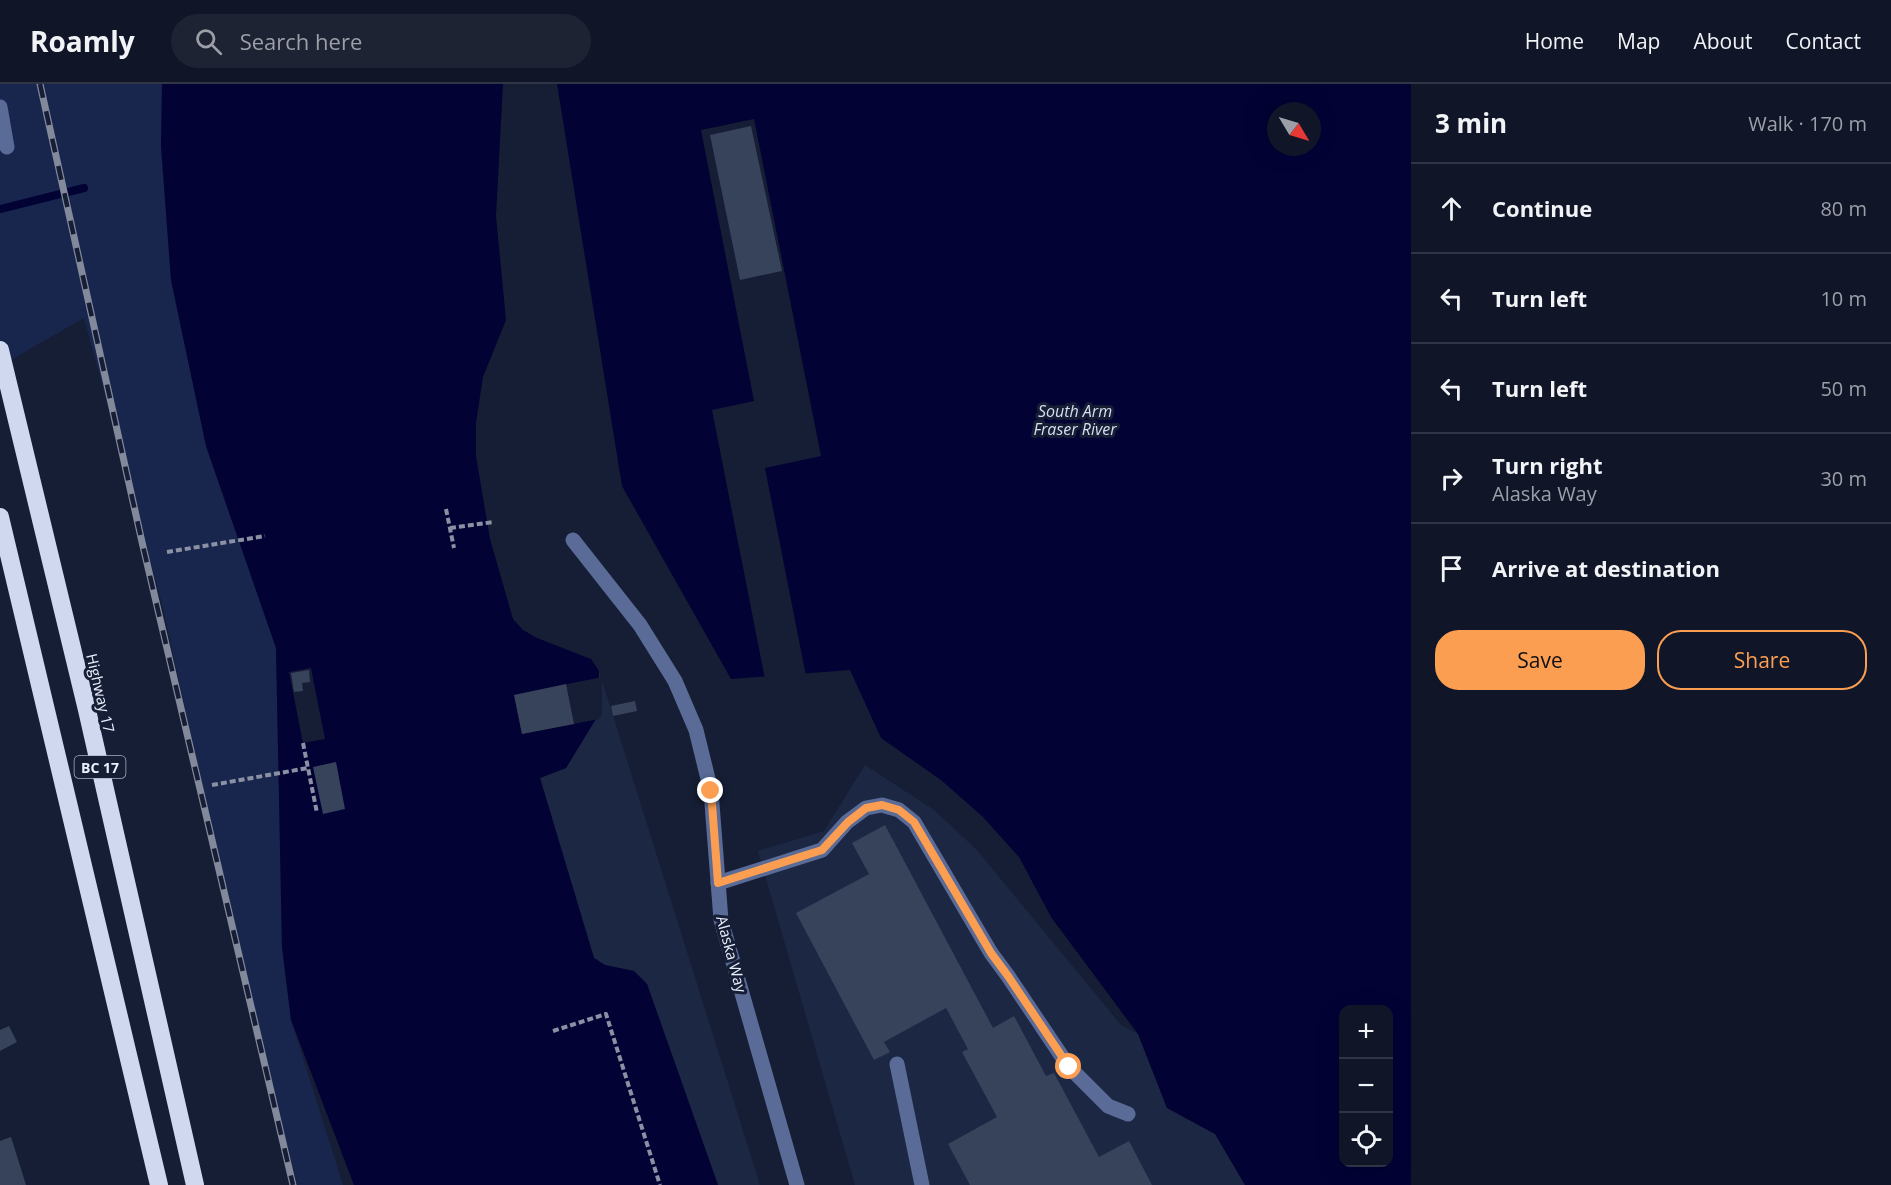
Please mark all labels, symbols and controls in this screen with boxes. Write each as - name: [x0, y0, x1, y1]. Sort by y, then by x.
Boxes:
- search box: [171, 14, 591, 68]
- text: Roamly: [30, 22, 135, 60]
- icon: search: [192, 25, 225, 58]
- text: Search here: [240, 26, 362, 56]
- text: Home: [1525, 27, 1584, 55]
- text: Map: [1617, 27, 1660, 55]
- text: About: [1693, 27, 1753, 55]
- text: Contact: [1786, 27, 1861, 55]
- north arrow: [1267, 102, 1321, 156]
- text: 3 min: [1435, 105, 1507, 141]
- text: Walk · 170 m: [1748, 110, 1867, 137]
- icon: ahead: [1435, 192, 1468, 225]
- text: Continue: [1492, 193, 1592, 223]
- text: 80 m: [1820, 195, 1867, 222]
- icon: left: [1435, 282, 1468, 315]
- text: Turn left: [1492, 283, 1587, 313]
- text: 10 m: [1820, 285, 1867, 312]
- icon: left: [1435, 372, 1468, 405]
- text: Turn left: [1492, 373, 1587, 403]
- text: 50 m: [1820, 375, 1867, 402]
- water label: South Arm Fraser River: [1033, 400, 1117, 440]
- text: Turn right: [1492, 450, 1603, 480]
- icon: right: [1435, 462, 1468, 495]
- text: 30 m: [1820, 465, 1867, 492]
- text: Alaska Way: [1492, 480, 1597, 507]
- icon: arrive: [1435, 552, 1468, 585]
- text: Arrive at destination: [1492, 553, 1720, 583]
- button: Save: [1435, 630, 1645, 690]
- button: Share: [1657, 630, 1867, 690]
- street label: Highway 17: [82, 651, 120, 735]
- road number: BC 17: [74, 756, 126, 778]
- route end: [697, 777, 723, 803]
- street label: Alaska Way: [712, 913, 752, 995]
- map controls: [1339, 1005, 1393, 1167]
- button: +: [1339, 1005, 1393, 1059]
- route start: [1055, 1053, 1081, 1079]
- button: −: [1339, 1059, 1393, 1113]
- button: locate: [1339, 1113, 1393, 1167]

